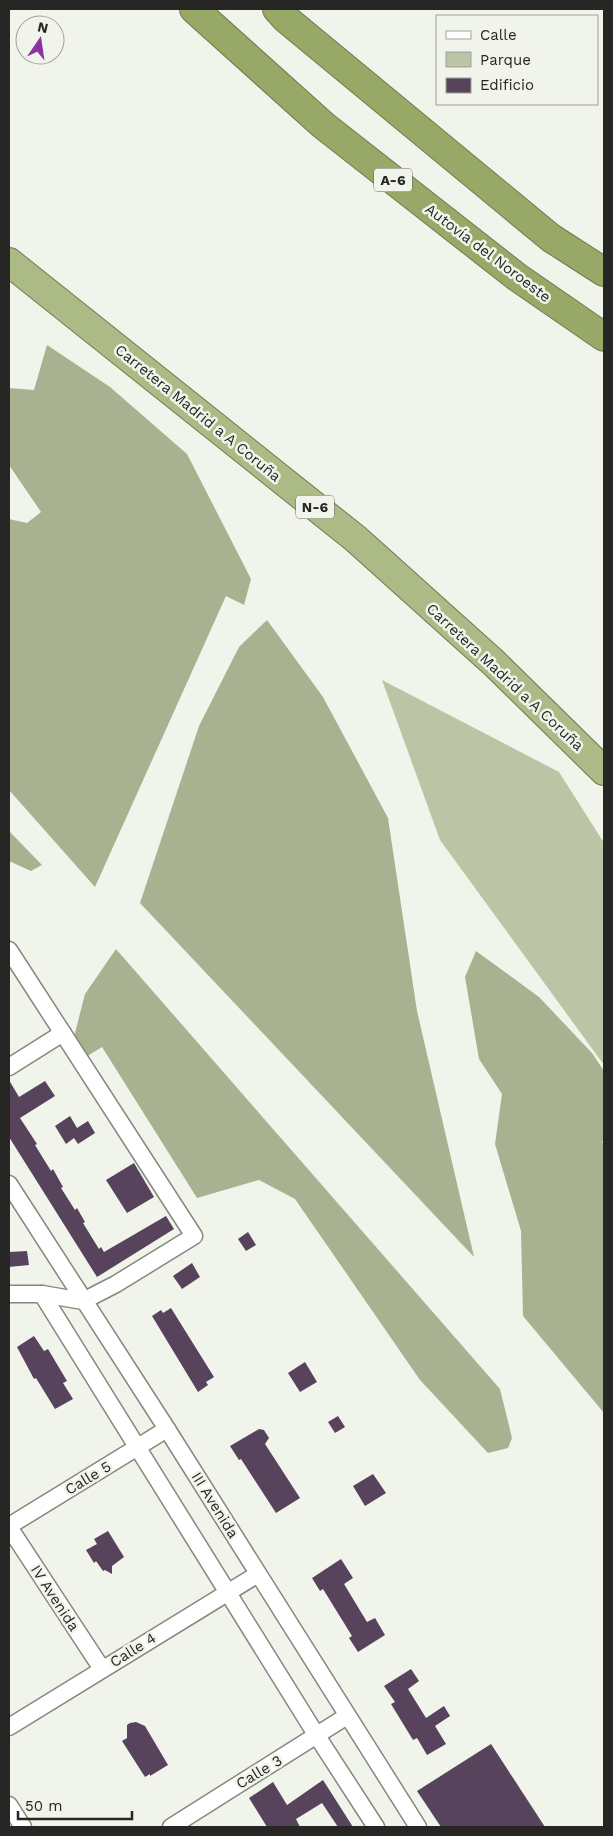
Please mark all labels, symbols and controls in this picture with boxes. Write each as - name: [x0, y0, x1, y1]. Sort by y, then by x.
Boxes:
- north arrow: [15, 15, 65, 65]
- legend: [436, 15, 598, 105]
- text: N: [36, 18, 50, 36]
- text: Calle: [480, 26, 517, 44]
- text: Parque: [480, 51, 531, 69]
- text: Edificio: [480, 76, 534, 94]
- road number: A-6: [374, 168, 412, 192]
- street label: Autovía del Noroeste: [422, 200, 554, 306]
- street label: Carretera Madrid a A Coruña: [111, 341, 285, 486]
- road number: N-6: [296, 496, 334, 518]
- street label: Carretera Madrid a A Coruña: [423, 599, 588, 755]
- street label: Calle 5: [62, 1457, 114, 1499]
- street label: III Avenida: [188, 1468, 243, 1542]
- street label: IV Avenida: [27, 1562, 83, 1635]
- street label: Calle 4: [107, 1629, 159, 1671]
- street label: Calle 3: [233, 1751, 285, 1793]
- scale bar: [18, 1788, 131, 1820]
- text: 50 m: [25, 1797, 62, 1815]

